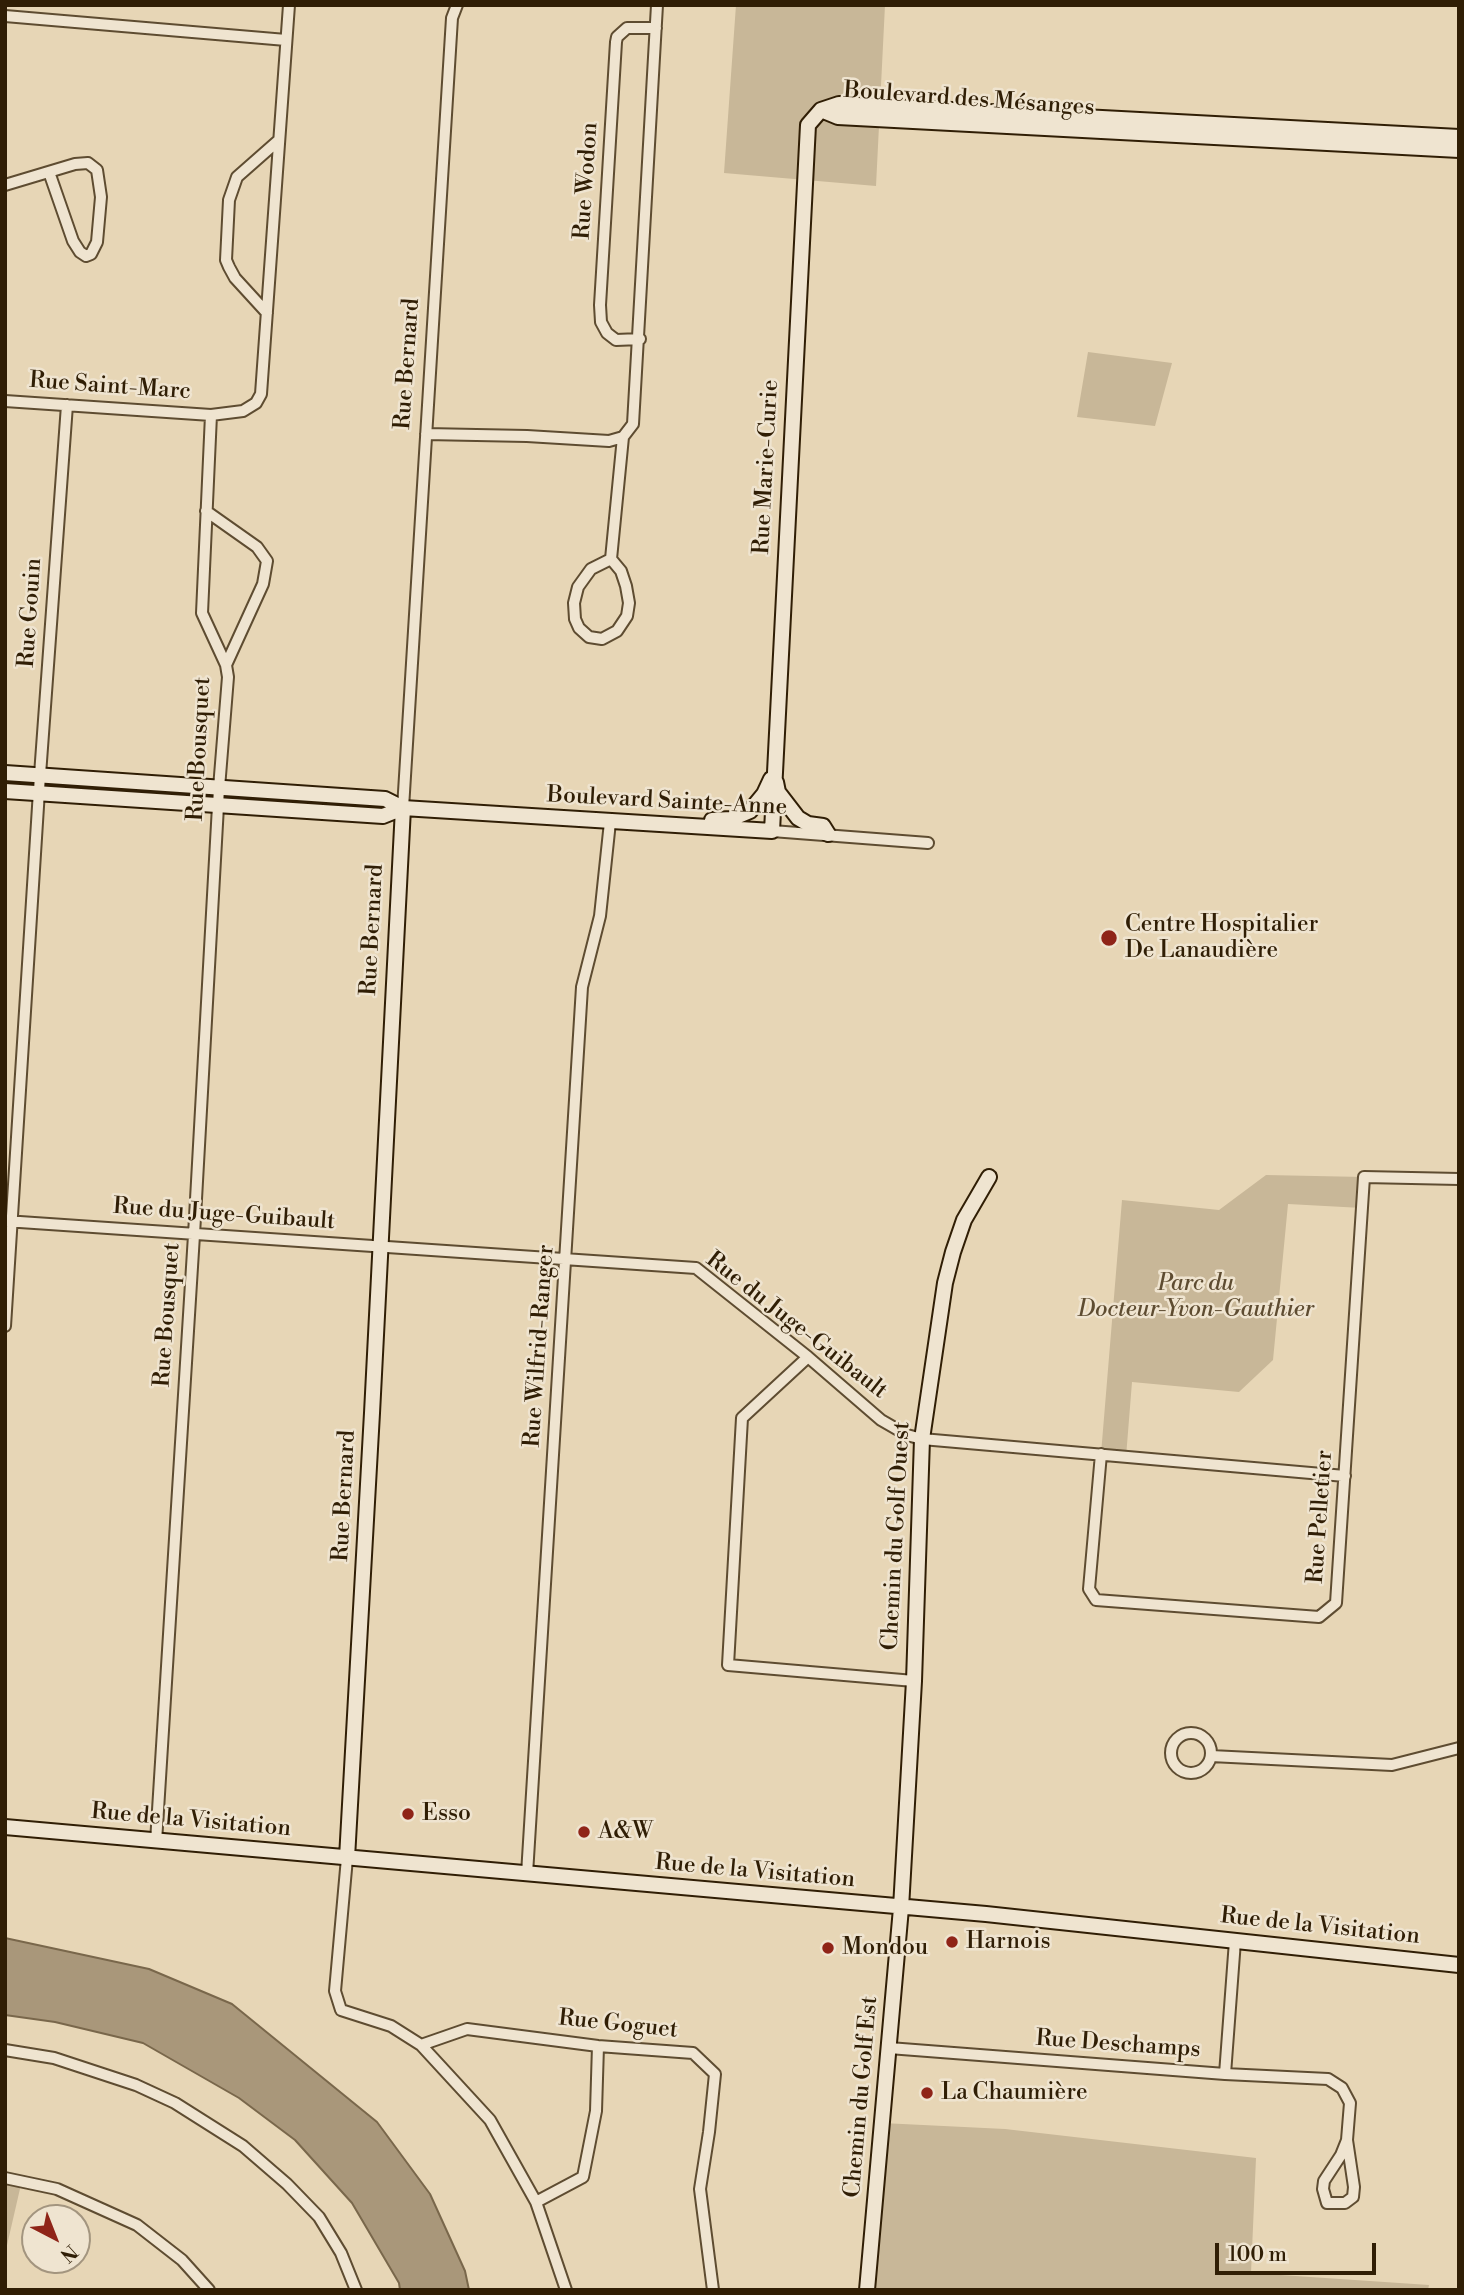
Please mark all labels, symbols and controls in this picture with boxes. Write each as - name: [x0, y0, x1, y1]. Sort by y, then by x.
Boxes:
- street label: Boulevard des Mésanges: [843, 77, 1095, 123]
- street label: Rue Wodon: [569, 122, 605, 240]
- street label: Rue Bernard: [390, 297, 426, 431]
- street label: Rue Saint-Marc: [28, 368, 192, 406]
- street label: Rue Marie-Curie: [749, 379, 785, 555]
- street label: Rue Gouin: [13, 557, 49, 669]
- street label: Rue Bousquet: [182, 676, 218, 822]
- street label: Boulevard Sainte-Anne: [546, 782, 788, 822]
- street label: Rue Bernard: [356, 864, 390, 996]
- place label: Centre Hospitalier De Lanaudière: [1125, 911, 1318, 965]
- marker: Centre Hospitalier De Lanaudière: [1099, 928, 1119, 948]
- street label: Rue du Juge-Guibault: [112, 1193, 336, 1237]
- street label: Rue Bousquet: [149, 1242, 187, 1388]
- street label: Rue Wilfrid-Ranger: [519, 1244, 561, 1448]
- street label: Rue du Juge-Guibault: [700, 1247, 892, 1405]
- park label: Parc du Docteur-Yvon-Gauthier: [1078, 1270, 1314, 1324]
- street label: Chemin du Golf Ouest: [877, 1421, 917, 1651]
- street label: Rue Bernard: [328, 1430, 362, 1562]
- street label: Rue Pelletier: [1303, 1449, 1339, 1585]
- street label: Rue de la Visitation: [90, 1799, 292, 1843]
- place label: Esso: [422, 1800, 471, 1828]
- marker: Esso: [400, 1806, 416, 1822]
- place label: A&W: [598, 1818, 653, 1846]
- marker: A&W: [576, 1824, 592, 1840]
- street label: Rue de la Visitation: [654, 1850, 856, 1894]
- street label: Rue de la Visitation: [1219, 1903, 1421, 1951]
- place label: Harnois: [966, 1928, 1051, 1956]
- place label: Mondou: [842, 1934, 928, 1962]
- marker: Harnois: [944, 1934, 960, 1950]
- marker: Mondou: [820, 1940, 836, 1956]
- street label: Chemin du Golf Est: [839, 1995, 885, 2199]
- street label: Rue Goguet: [557, 2005, 679, 2045]
- street label: Rue Deschamps: [1035, 2025, 1201, 2065]
- place label: La Chaumière: [941, 2079, 1088, 2107]
- marker: La Chaumière: [919, 2085, 935, 2101]
- north arrow: [21, 2204, 91, 2274]
- scale bar: [1219, 2228, 1380, 2272]
- text: N: [55, 2239, 82, 2267]
- text: 100 m: [1228, 2242, 1287, 2268]

